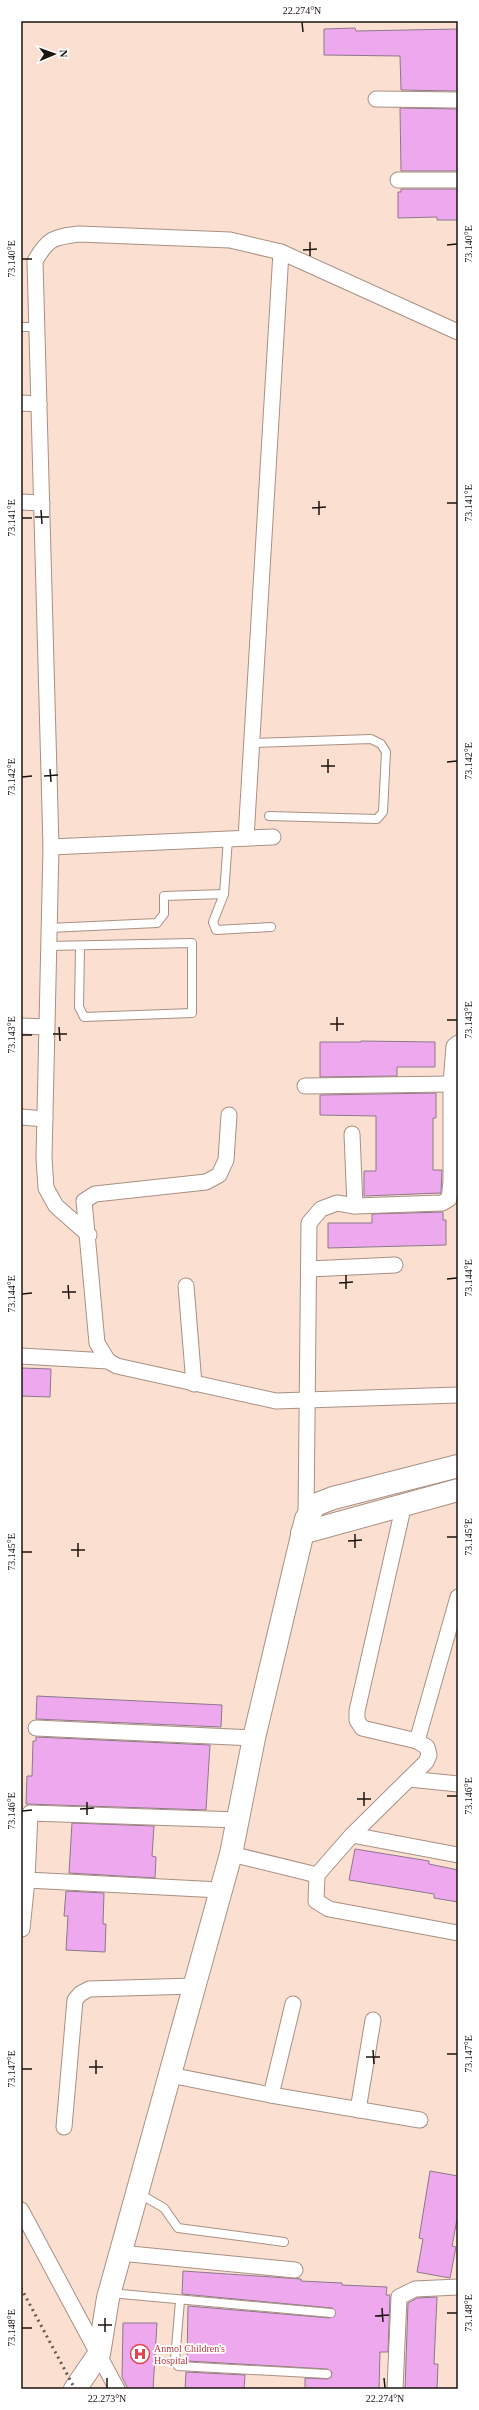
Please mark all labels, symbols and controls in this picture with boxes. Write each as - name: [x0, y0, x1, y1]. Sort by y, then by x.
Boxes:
- text: 22.274°N: [283, 5, 321, 16]
- north arrow: [34, 34, 74, 74]
- text: N: [58, 49, 70, 58]
- text: 73.140°E: [463, 225, 474, 263]
- text: 73.140°E: [6, 240, 17, 278]
- text: 73.141°E: [463, 484, 474, 522]
- text: 73.141°E: [6, 499, 17, 537]
- text: 73.142°E: [463, 742, 474, 780]
- text: 73.142°E: [6, 758, 17, 796]
- text: 73.143°E: [463, 1001, 474, 1039]
- text: 73.143°E: [6, 1016, 17, 1054]
- text: 73.144°E: [463, 1259, 474, 1297]
- text: 73.144°E: [6, 1275, 17, 1313]
- text: 73.145°E: [463, 1518, 474, 1556]
- text: 73.145°E: [6, 1533, 17, 1571]
- text: 73.146°E: [463, 1777, 474, 1815]
- text: 73.146°E: [6, 1792, 17, 1830]
- text: 73.147°E: [463, 2035, 474, 2073]
- text: 73.147°E: [6, 2050, 17, 2088]
- text: 73.148°E: [463, 2294, 474, 2332]
- text: 73.148°E: [6, 2309, 17, 2347]
- hospital icon: Anmol Children's Hospital: [129, 2343, 151, 2365]
- place label: Anmol Children's Hospital: [154, 2343, 225, 2366]
- text: 22.273°N: [88, 2393, 126, 2404]
- text: 22.274°N: [366, 2393, 404, 2404]

